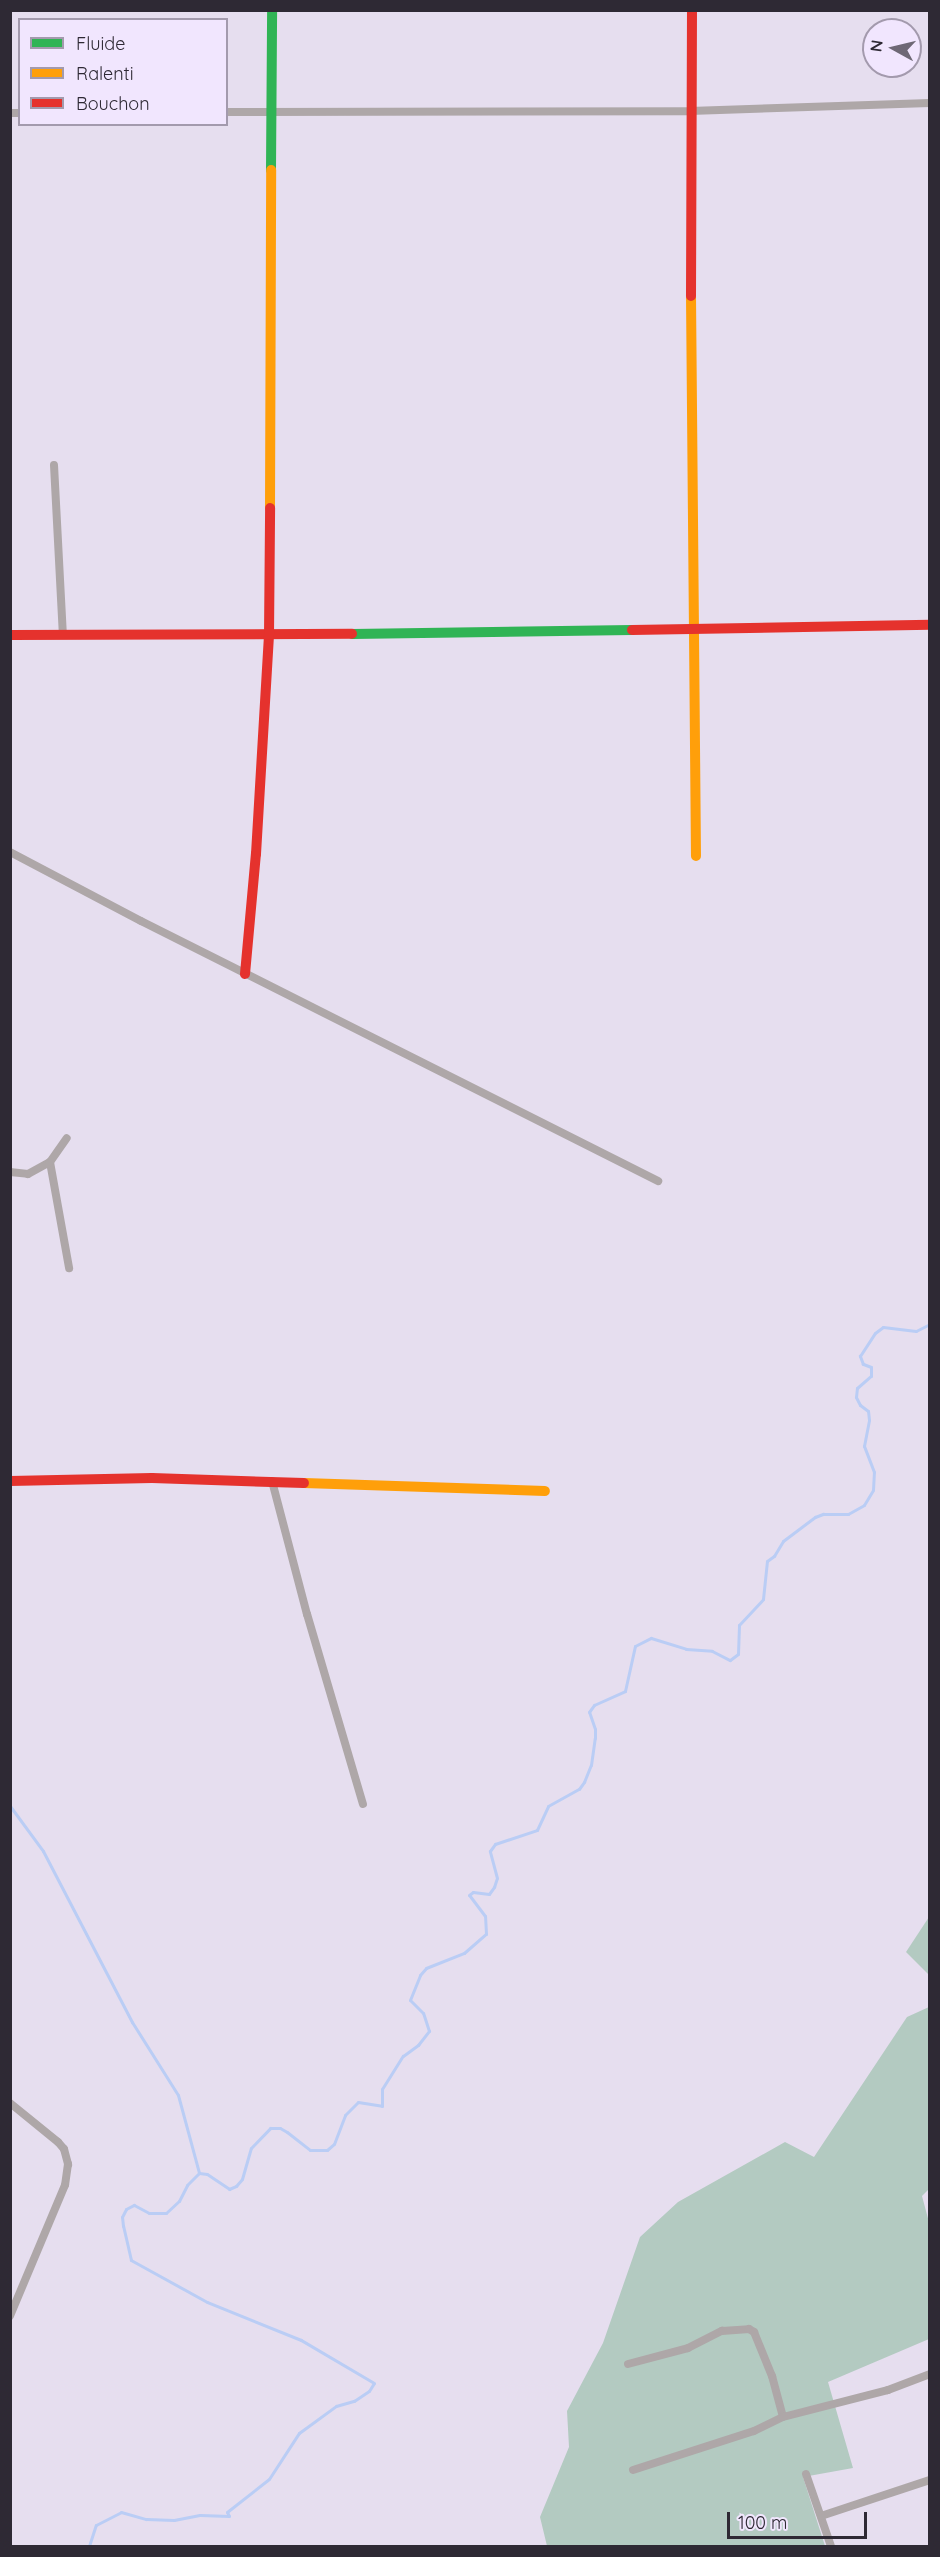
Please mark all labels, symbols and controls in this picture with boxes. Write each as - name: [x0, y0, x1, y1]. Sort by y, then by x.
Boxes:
- legend: [18, 18, 228, 126]
- north arrow: [862, 18, 922, 78]
- text: Fluide: [76, 32, 125, 55]
- text: N: [865, 39, 887, 53]
- text: Ralenti: [76, 62, 134, 85]
- text: Bouchon: [76, 92, 150, 115]
- scale bar: [730, 2500, 870, 2538]
- text: 100 m: [738, 2511, 787, 2534]

